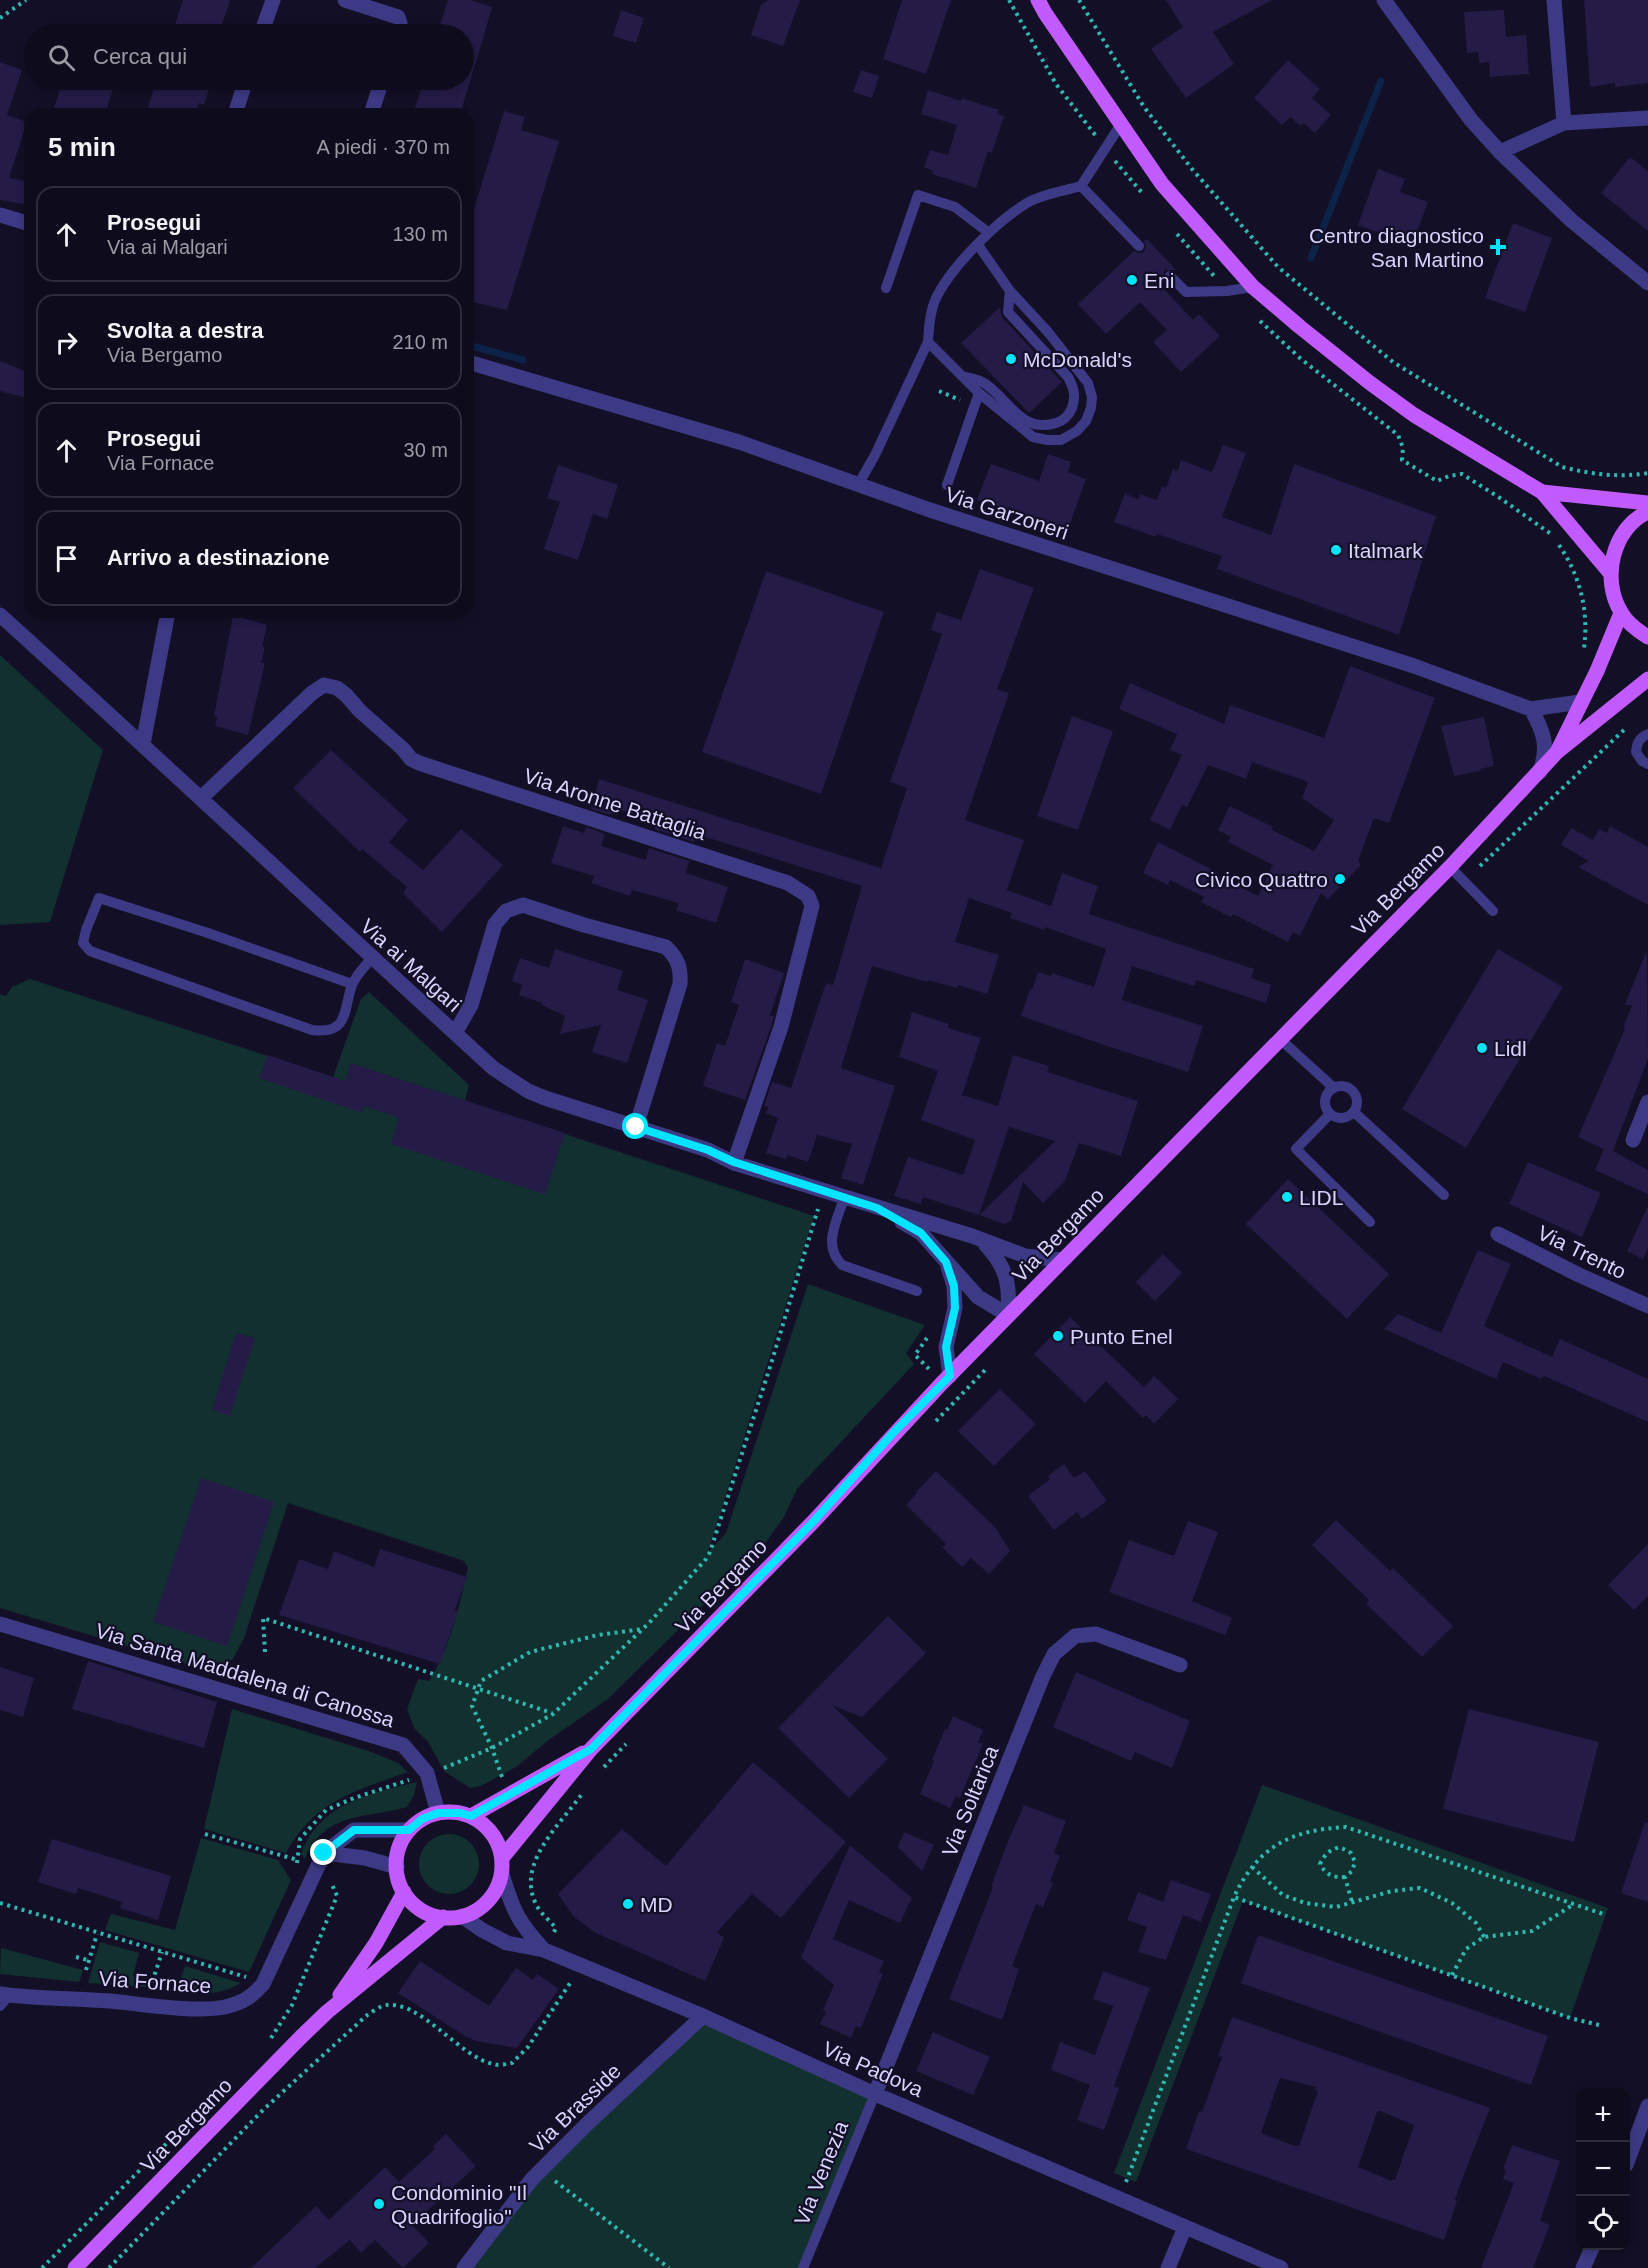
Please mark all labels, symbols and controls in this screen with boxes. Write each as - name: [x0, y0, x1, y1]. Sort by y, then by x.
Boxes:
- search box: [24, 24, 474, 90]
- icon: search: [45, 41, 78, 74]
- text: Cerca qui: [93, 44, 187, 69]
- text: 5 min: [48, 132, 116, 162]
- text: A piedi · 370 m: [317, 136, 450, 158]
- text: Prosegui: [107, 210, 201, 235]
- icon: ahead: [50, 218, 83, 251]
- text: 130 m: [392, 223, 448, 245]
- place label: Centro diagnostico San Martino: [1309, 224, 1484, 271]
- text: Via ai Malgari: [107, 236, 228, 258]
- marker: Centro diagnostico San Martino: [1489, 238, 1507, 256]
- place label: Eni: [1144, 269, 1174, 292]
- marker: Eni: [1125, 273, 1139, 287]
- text: Svolta a destra: [107, 318, 264, 343]
- icon: right: [50, 326, 83, 359]
- text: 210 m: [392, 331, 448, 353]
- text: Via Bergamo: [107, 344, 222, 366]
- place label: McDonald's: [1023, 348, 1132, 371]
- marker: McDonald's: [1004, 352, 1018, 366]
- text: Prosegui: [107, 426, 201, 451]
- icon: ahead: [50, 434, 83, 467]
- text: 30 m: [404, 439, 448, 461]
- text: Via Fornace: [107, 452, 214, 474]
- street label: Via Garzoneri: [943, 482, 1071, 544]
- place label: Italmark: [1348, 539, 1423, 562]
- icon: arrive: [50, 542, 83, 575]
- marker: Italmark: [1329, 543, 1343, 557]
- text: Arrivo a destinazione: [107, 545, 330, 570]
- street label: Via Aronne Battaglia: [521, 764, 709, 844]
- street label: Via Bergamo: [1347, 838, 1449, 940]
- place label: Civico Quattro: [1195, 868, 1328, 891]
- marker: Civico Quattro: [1333, 872, 1347, 886]
- street label: Via ai Malgari: [356, 914, 466, 1016]
- place label: Lidl: [1494, 1037, 1527, 1060]
- marker: Lidl: [1475, 1041, 1489, 1055]
- route start: [622, 1113, 648, 1139]
- street label: Via Bergamo: [1008, 1183, 1108, 1287]
- place label: LIDL: [1299, 1186, 1343, 1209]
- marker: LIDL: [1280, 1190, 1294, 1204]
- street label: Via Trento: [1534, 1221, 1630, 1283]
- place label: Punto Enel: [1070, 1325, 1173, 1348]
- marker: Punto Enel: [1051, 1329, 1065, 1343]
- street label: Via Bergamo: [671, 1534, 771, 1638]
- street label: Via Santa Maddalena di Canossa: [93, 1618, 398, 1732]
- street label: Via Soltarica: [937, 1742, 1003, 1860]
- route end: [310, 1839, 336, 1865]
- place label: MD: [640, 1893, 673, 1916]
- marker: MD: [621, 1897, 635, 1911]
- street label: Via Fornace: [98, 1967, 212, 1997]
- street label: Via Padova: [819, 2037, 927, 2101]
- street label: Via Brasside: [525, 2059, 625, 2157]
- street label: Via Bergamo: [136, 2073, 236, 2177]
- map controls: [1576, 2088, 1630, 2250]
- button: +: [1576, 2088, 1630, 2142]
- street label: Via Venezia: [790, 2117, 852, 2229]
- button: −: [1576, 2142, 1630, 2196]
- place label: Condominio "Il Quadrifoglio": [391, 2181, 527, 2228]
- button: locate: [1576, 2196, 1630, 2250]
- marker: Condominio "Il Quadrifoglio": [372, 2197, 386, 2211]

